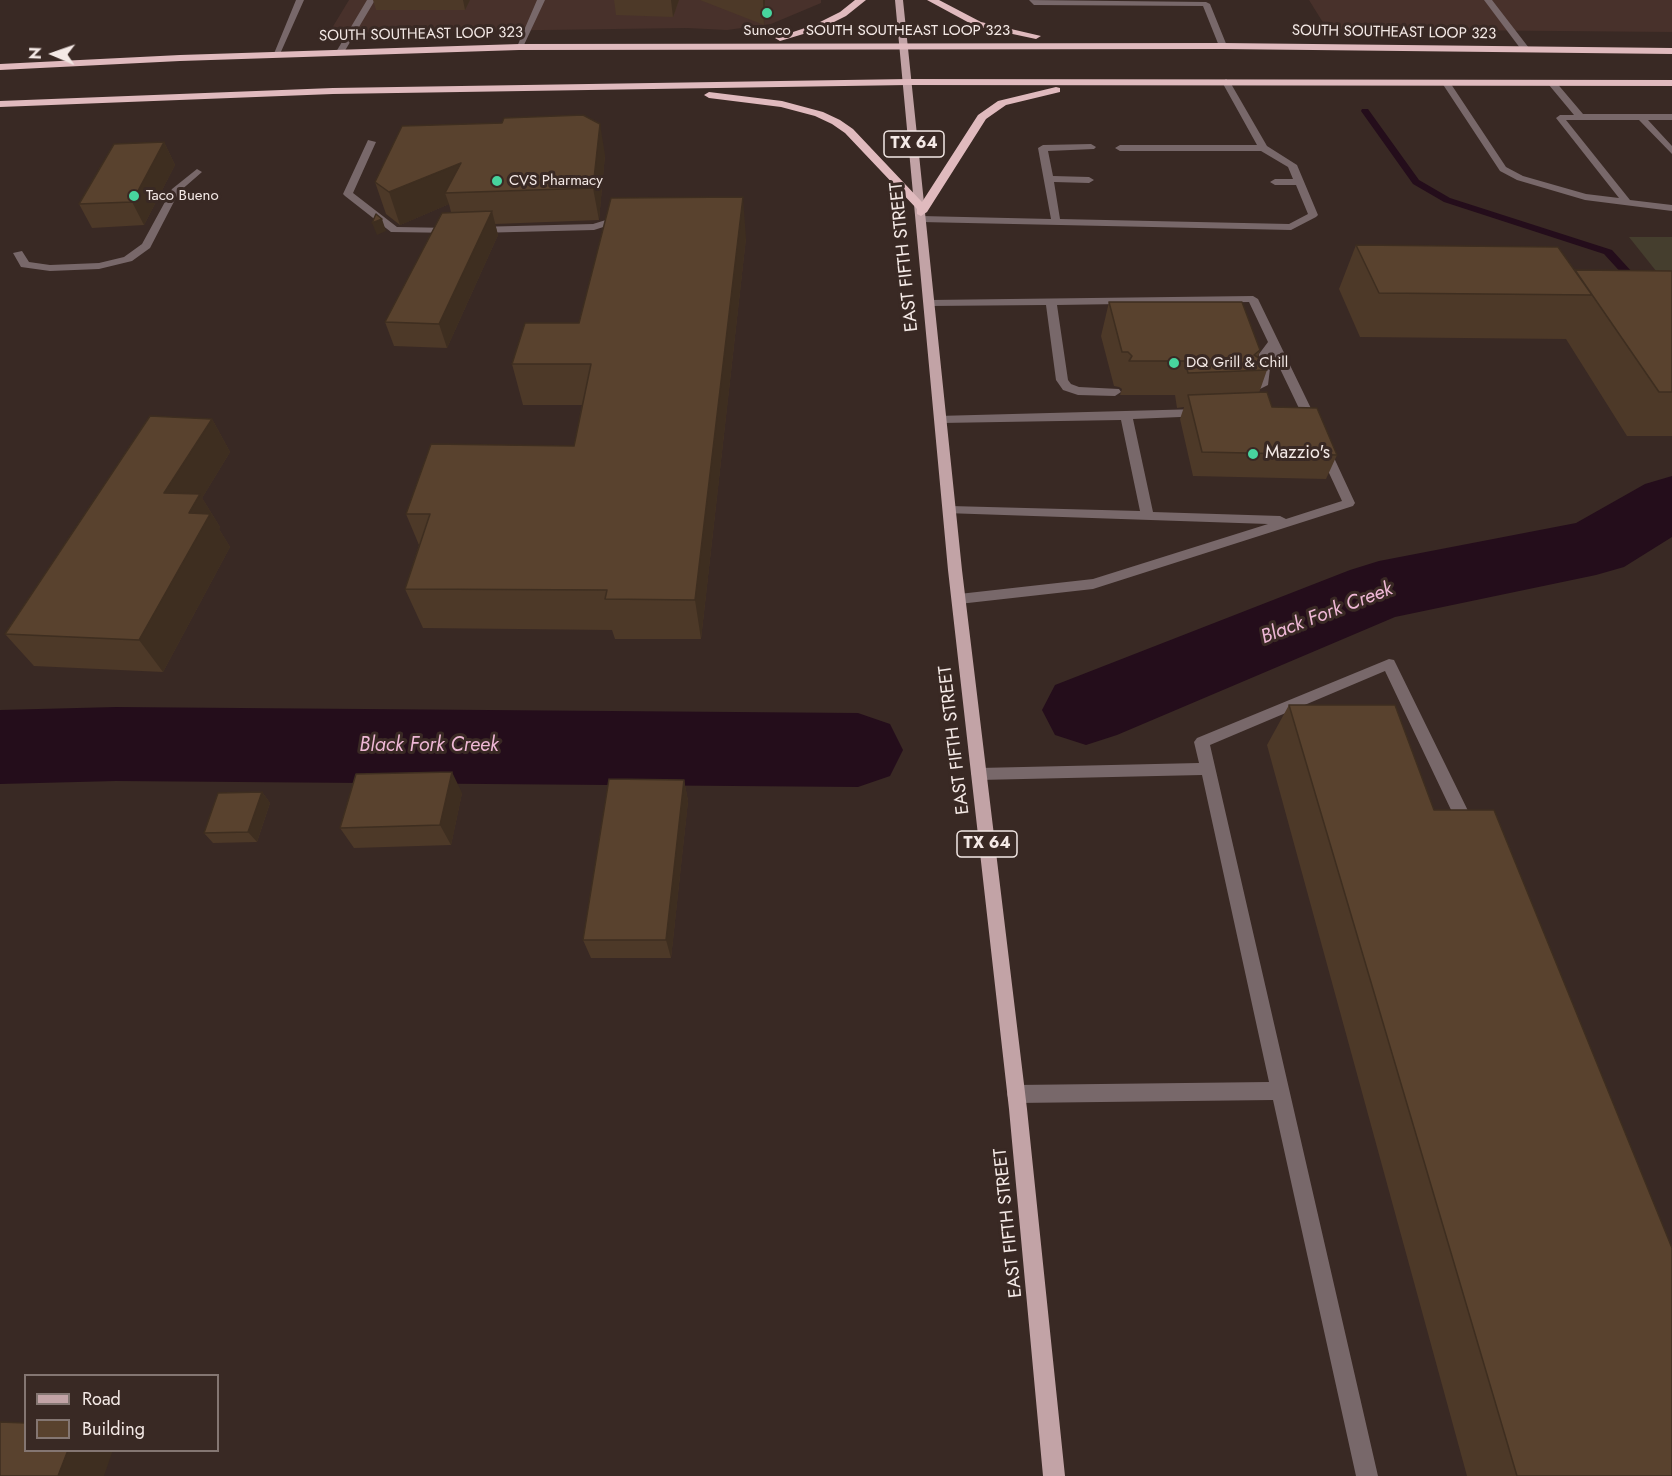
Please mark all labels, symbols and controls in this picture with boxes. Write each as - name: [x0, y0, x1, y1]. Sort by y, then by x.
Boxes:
- marker: Sunoco: [760, 6, 774, 20]
- place label: Sunoco: [743, 22, 791, 40]
- street label: SOUTH SOUTHEAST LOOP 323: [806, 22, 1010, 40]
- street label: SOUTH SOUTHEAST LOOP 323: [1292, 22, 1496, 44]
- north arrow: [24, 24, 84, 84]
- street label: SOUTH SOUTHEAST LOOP 323: [319, 24, 523, 46]
- text: N: [24, 47, 47, 60]
- road number: TX 64: [884, 131, 944, 157]
- place label: CVS Pharmacy: [509, 172, 603, 190]
- marker: CVS Pharmacy: [490, 174, 504, 188]
- street label: EAST FIFTH STREET: [886, 181, 924, 333]
- place label: Taco Bueno: [146, 187, 219, 205]
- marker: Taco Bueno: [127, 189, 141, 203]
- place label: DQ Grill & Chill: [1186, 354, 1288, 372]
- marker: DQ Grill & Chill: [1167, 356, 1181, 370]
- place label: Mazzio's: [1265, 443, 1330, 465]
- marker: Mazzio's: [1246, 447, 1260, 461]
- water label: Black Fork Creek: [1258, 578, 1396, 650]
- street label: EAST FIFTH STREET: [935, 664, 975, 816]
- water label: Black Fork Creek: [359, 734, 499, 758]
- road number: TX 64: [957, 831, 1017, 857]
- street label: EAST FIFTH STREET: [990, 1147, 1028, 1299]
- legend: [24, 1374, 219, 1452]
- text: Road: [82, 1386, 121, 1412]
- text: Building: [82, 1416, 145, 1442]

